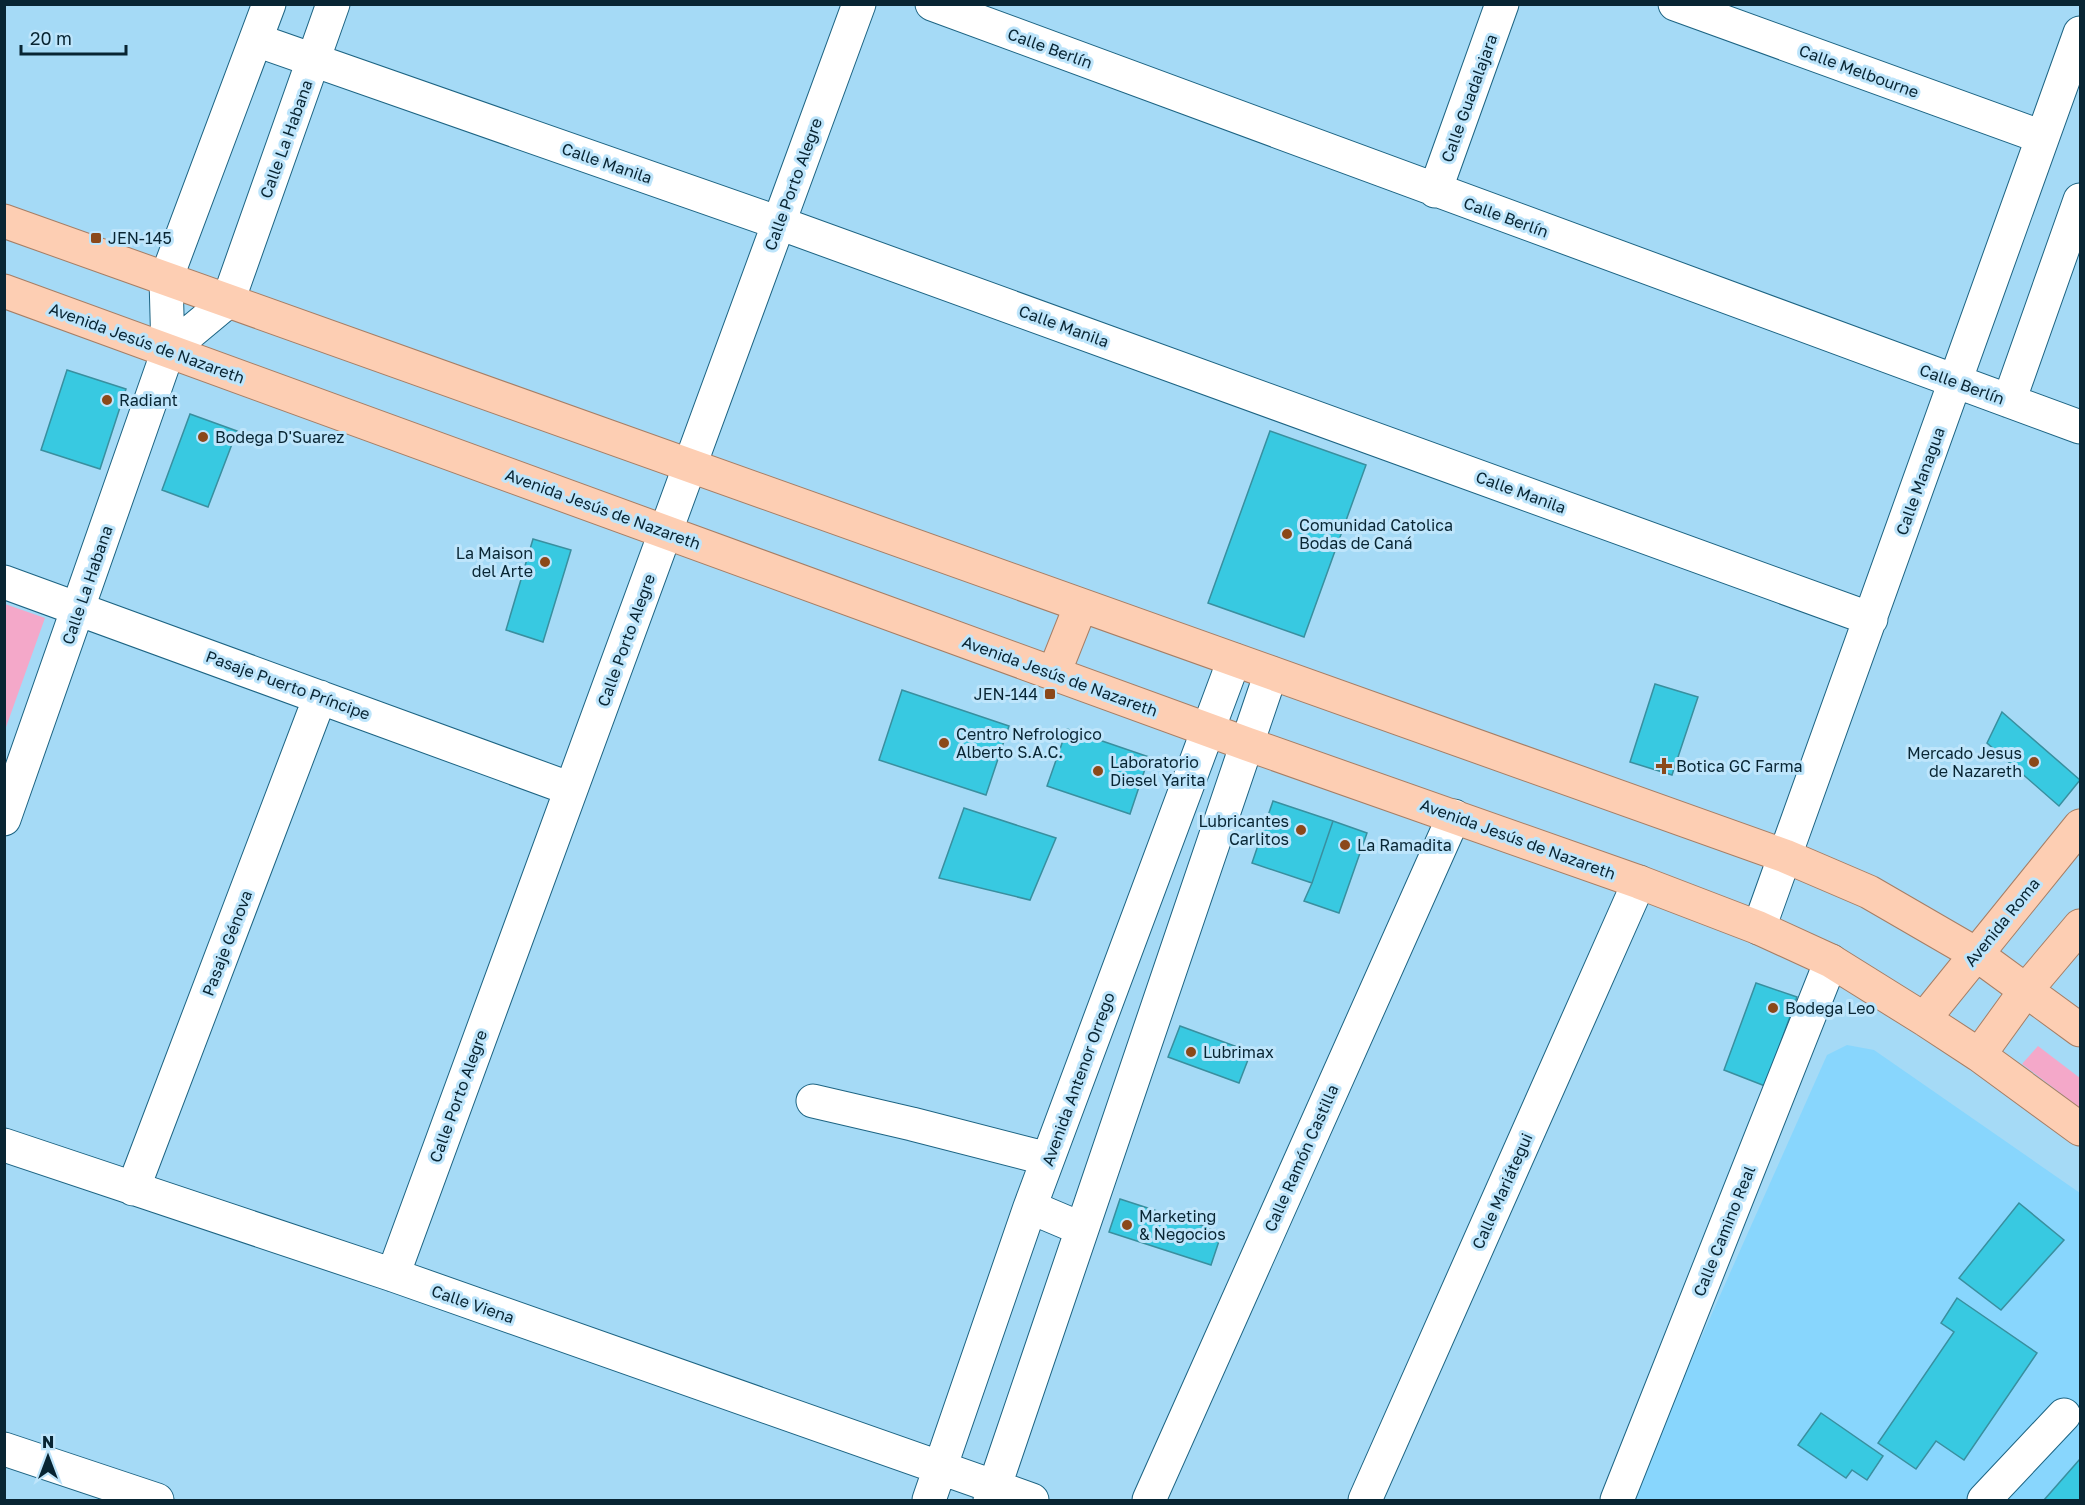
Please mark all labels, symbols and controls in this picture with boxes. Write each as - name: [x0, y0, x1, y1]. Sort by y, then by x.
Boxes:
- scale bar: [21, 18, 126, 56]
- street label: Calle Berlín: [1005, 23, 1095, 73]
- text: 20 m: [30, 27, 72, 49]
- street label: Calle Guadalajara: [1437, 31, 1501, 165]
- street label: Calle Melbourne: [1796, 40, 1922, 102]
- street label: Calle La Habana: [255, 77, 317, 201]
- street label: Calle Porto Alegre: [760, 115, 826, 253]
- street label: Calle Manila: [559, 138, 655, 188]
- street label: Calle Berlín: [1461, 192, 1551, 242]
- place label: JEN-145: [108, 228, 172, 248]
- marker: JEN-145: [89, 231, 103, 245]
- street label: Avenida Jesús de Nazareth: [47, 298, 247, 388]
- street label: Calle Manila: [1016, 300, 1112, 352]
- street label: Calle Berlín: [1917, 359, 2007, 409]
- place label: Radiant: [119, 390, 178, 410]
- marker: Radiant: [100, 393, 114, 407]
- street label: Calle Managua: [1891, 424, 1949, 538]
- place label: Bodega D'Suarez: [215, 427, 345, 447]
- marker: Bodega D'Suarez: [196, 430, 210, 444]
- street label: Avenida Jesús de Nazareth: [503, 464, 703, 554]
- street label: Calle Manila: [1473, 466, 1569, 518]
- place label: Comunidad Catolica Bodas de Caná: [1299, 515, 1453, 553]
- street label: Calle La Habana: [57, 523, 117, 647]
- marker: Comunidad Catolica Bodas de Caná: [1280, 527, 1294, 541]
- place label: La Maison del Arte: [456, 543, 533, 581]
- marker: La Maison del Arte: [538, 555, 552, 569]
- street label: Calle Porto Alegre: [593, 571, 659, 709]
- street label: Avenida Jesús de Nazareth: [960, 631, 1160, 721]
- street label: Pasaje Puerto Príncipe: [203, 646, 373, 724]
- place label: JEN-144: [974, 684, 1038, 704]
- marker: JEN-144: [1043, 687, 1057, 701]
- place label: Centro Nefrologico Alberto S.A.C.: [956, 724, 1102, 762]
- marker: Centro Nefrologico Alberto S.A.C.: [937, 736, 951, 750]
- place label: Mercado Jesus de Nazareth: [1907, 743, 2022, 781]
- place label: Laboratorio Diesel Yarita: [1110, 752, 1206, 790]
- marker: Mercado Jesus de Nazareth: [2027, 755, 2041, 769]
- place label: Botica GC Farma: [1676, 756, 1803, 776]
- marker: Botica GC Farma: [1657, 759, 1671, 773]
- marker: Laboratorio Diesel Yarita: [1091, 764, 1105, 778]
- street label: Avenida Jesús de Nazareth: [1418, 794, 1618, 884]
- place label: Lubricantes Carlitos: [1199, 811, 1289, 849]
- marker: Lubricantes Carlitos: [1294, 823, 1308, 837]
- place label: La Ramadita: [1357, 835, 1452, 855]
- marker: La Ramadita: [1338, 838, 1352, 852]
- street label: Avenida Roma: [1960, 874, 2044, 970]
- street label: Pasaje Génova: [198, 887, 256, 999]
- street label: Avenida Antenor Orrego: [1037, 989, 1119, 1169]
- place label: Bodega Leo: [1785, 998, 1875, 1018]
- marker: Bodega Leo: [1766, 1001, 1780, 1015]
- street label: Calle Porto Alegre: [425, 1027, 491, 1165]
- place label: Lubrimax: [1203, 1042, 1274, 1062]
- marker: Lubrimax: [1184, 1045, 1198, 1059]
- street label: Calle Ramón Castilla: [1260, 1081, 1342, 1235]
- street label: Calle Mariátegui: [1467, 1130, 1537, 1252]
- street label: Calle Camino Real: [1689, 1163, 1759, 1299]
- place label: Marketing & Negocios: [1139, 1206, 1226, 1244]
- marker: Marketing & Negocios: [1120, 1218, 1134, 1232]
- street label: Calle Viena: [429, 1280, 517, 1328]
- north arrow: [18, 1427, 78, 1487]
- text: N: [42, 1432, 54, 1452]

